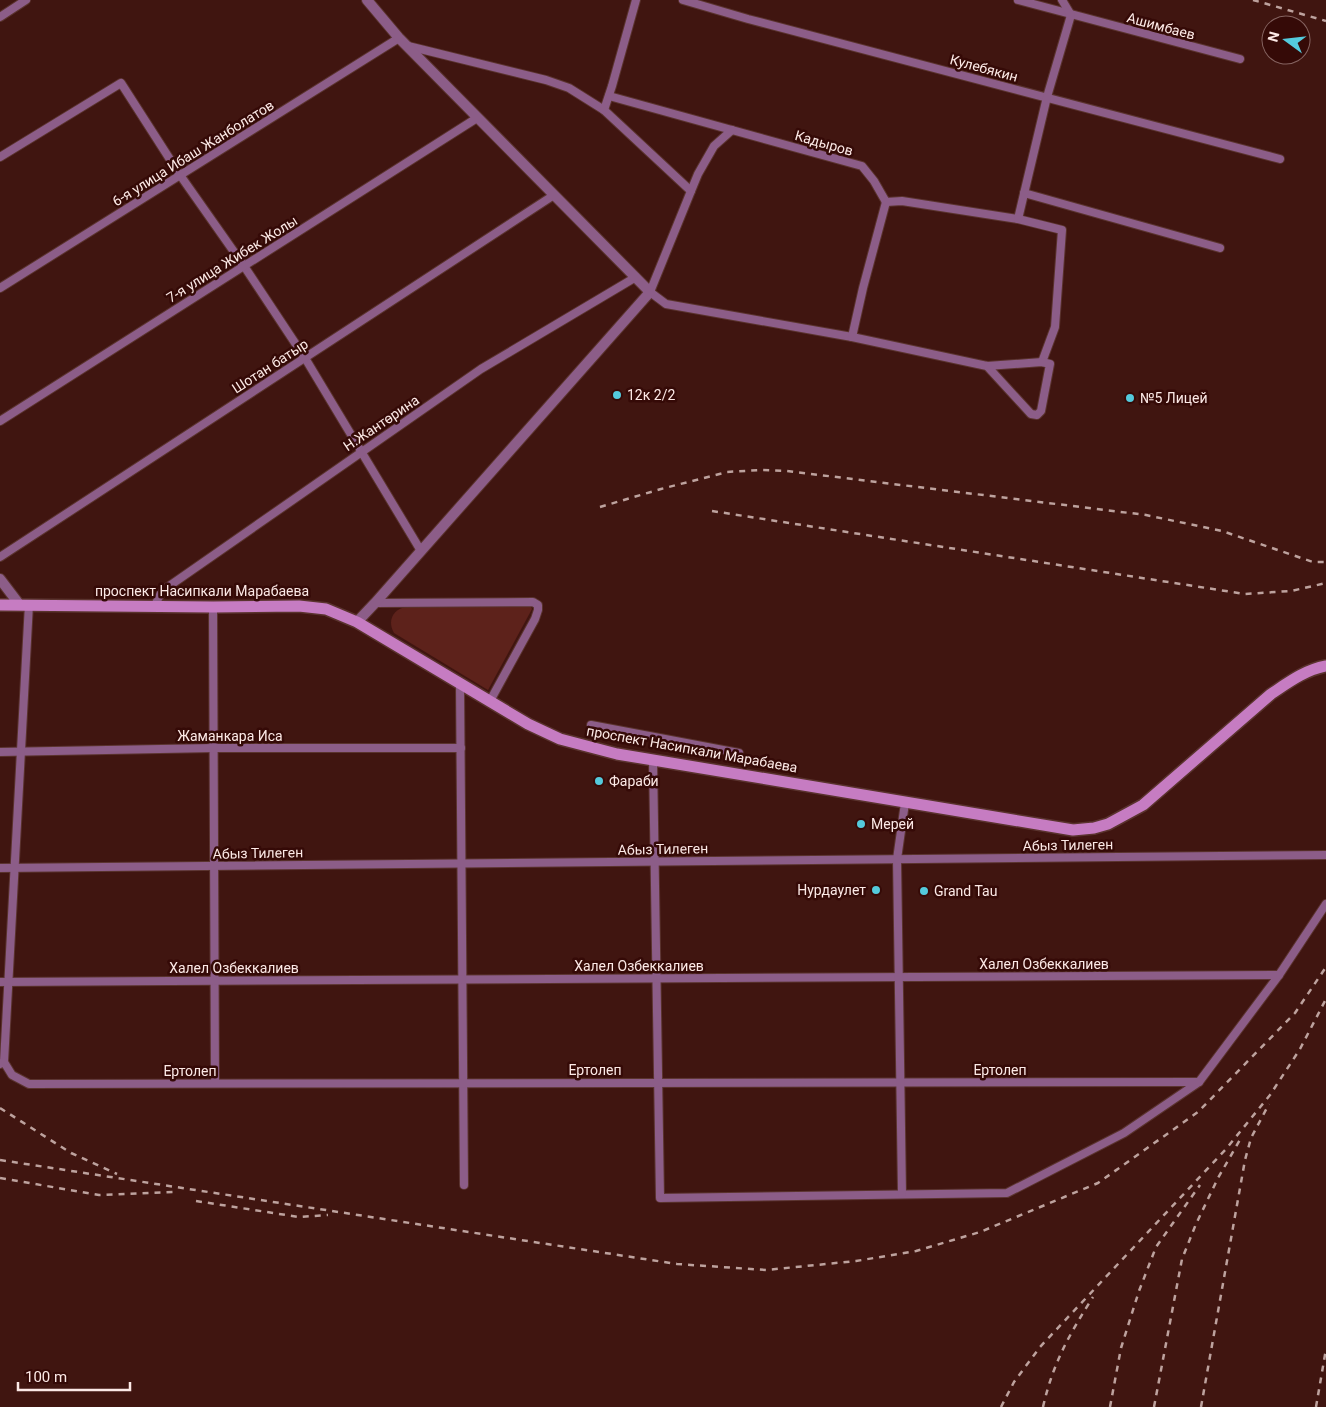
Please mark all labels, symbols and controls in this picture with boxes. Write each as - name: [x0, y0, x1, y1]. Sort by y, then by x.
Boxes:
- street label: Ашимбаев: [1125, 9, 1197, 43]
- north arrow: [1261, 15, 1311, 65]
- text: N: [1264, 30, 1282, 43]
- street label: Кулебякин: [948, 51, 1020, 85]
- street label: 6-я улица Ибаш Жанболатов: [109, 97, 277, 209]
- street label: Кадыров: [793, 127, 855, 159]
- street label: 7-я улица Жибек Жолы: [164, 212, 300, 306]
- street label: Шотан батыр: [229, 335, 311, 397]
- place label: 12к 2/2: [627, 387, 675, 403]
- marker: 12к 2/2: [611, 389, 623, 401]
- place label: №5 Лицей: [1140, 390, 1208, 406]
- street label: Н.Жантөрина: [340, 392, 422, 454]
- marker: №5 Лицей: [1124, 392, 1136, 404]
- street label: проспект Насипкали Марабаева: [95, 583, 309, 599]
- street label: проспект Насипкали Марабаева: [585, 723, 799, 775]
- street label: Жаманкара Иса: [177, 728, 283, 744]
- place label: Фараби: [609, 773, 659, 789]
- marker: Фараби: [593, 775, 605, 787]
- place label: Мерей: [871, 816, 914, 832]
- marker: Мерей: [855, 818, 867, 830]
- street label: Абыз Тилеген: [1023, 836, 1113, 854]
- street label: Абыз Тилеген: [618, 840, 708, 858]
- street label: Абыз Тилеген: [213, 844, 303, 862]
- place label: Нурдаулет: [797, 882, 866, 898]
- place label: Grand Tau: [934, 883, 997, 899]
- marker: Нурдаулет: [870, 884, 882, 896]
- marker: Grand Tau: [918, 885, 930, 897]
- street label: Халел Озбеккалиев: [979, 956, 1109, 972]
- street label: Халел Озбеккалиев: [574, 958, 704, 974]
- street label: Халел Озбеккалиев: [169, 960, 299, 976]
- street label: Ертолеп: [568, 1062, 622, 1078]
- street label: Ертолеп: [973, 1062, 1027, 1078]
- street label: Ертолеп: [163, 1063, 217, 1079]
- scale bar: [18, 1360, 130, 1392]
- text: 100 m: [25, 1368, 67, 1386]

